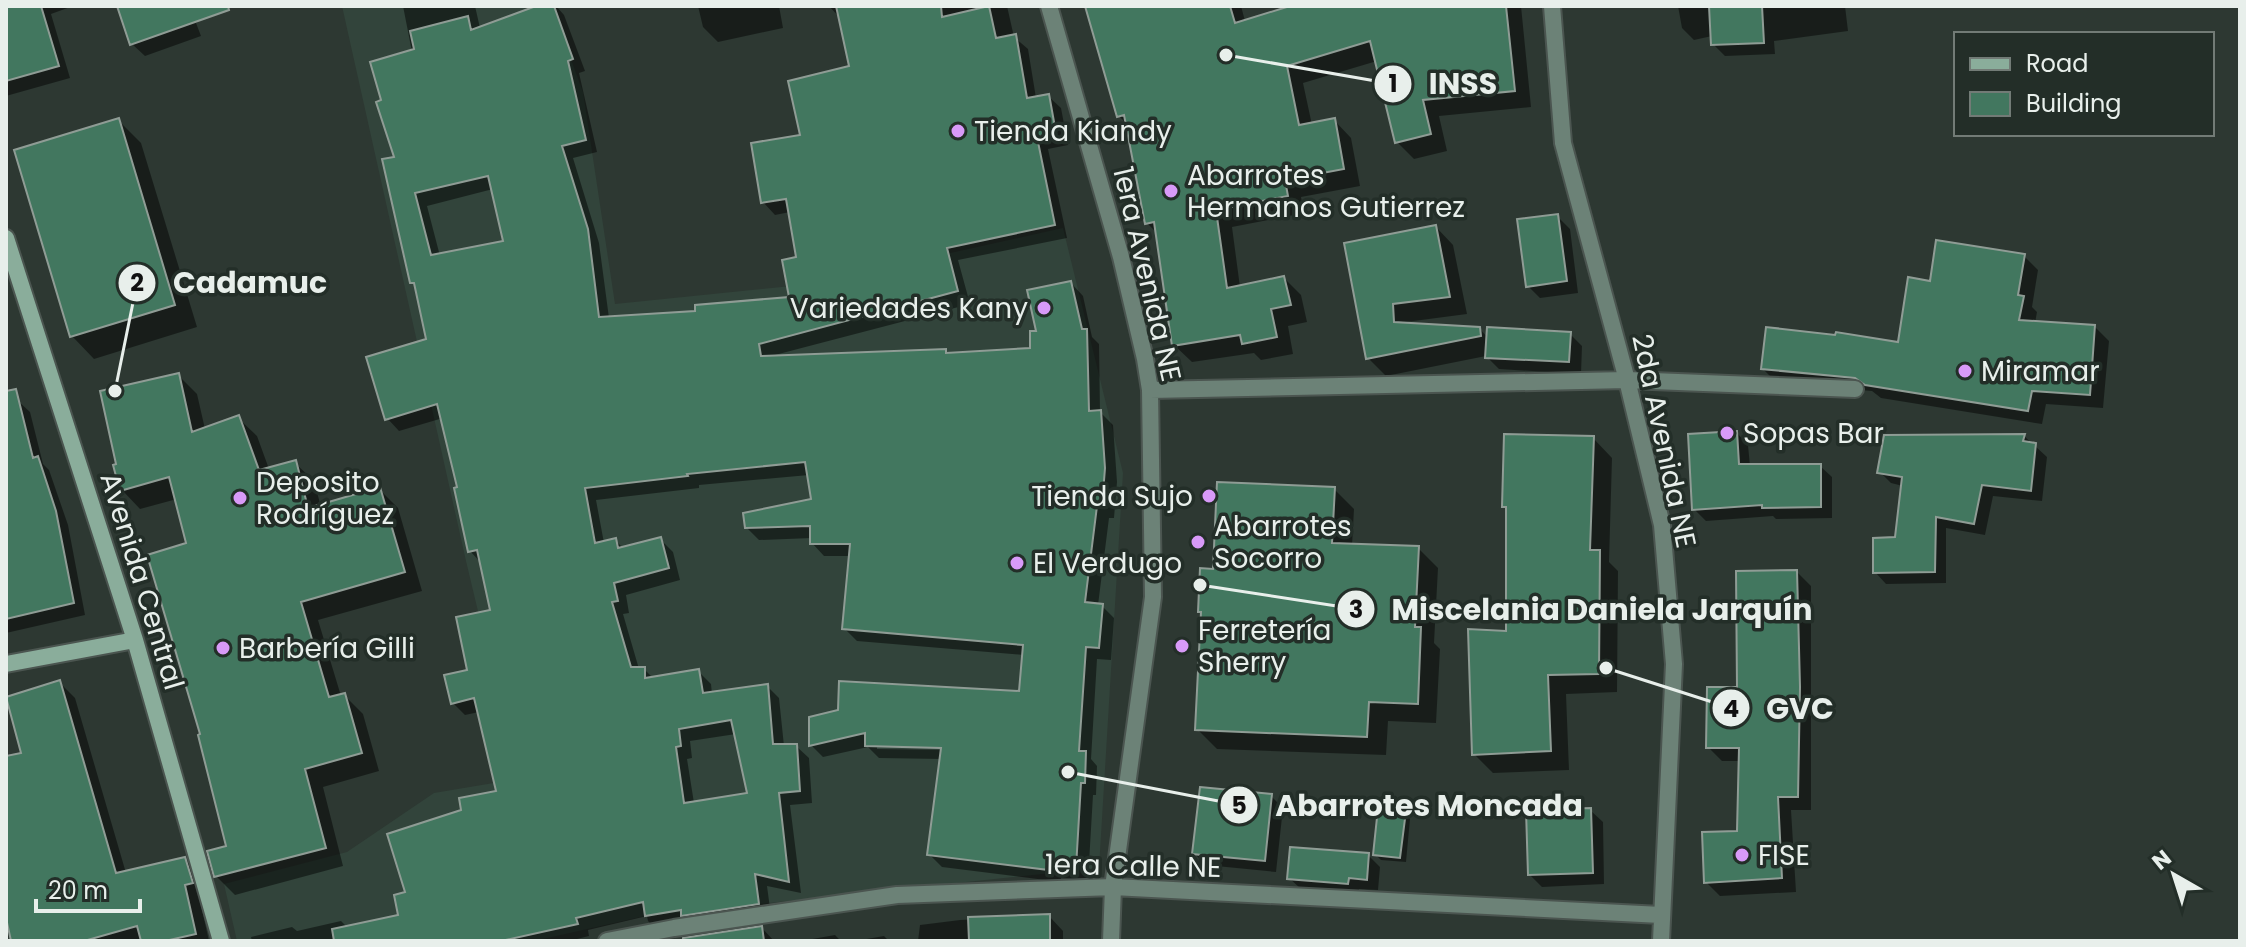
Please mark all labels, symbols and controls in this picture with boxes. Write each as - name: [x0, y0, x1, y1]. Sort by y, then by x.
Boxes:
- legend: [1954, 32, 2214, 136]
- text: Road: [2026, 47, 2088, 80]
- callout: INSS: [1373, 57, 1513, 111]
- text: INSS: [1429, 62, 1497, 105]
- text: 1: [1388, 67, 1398, 100]
- text: Building: [2026, 87, 2122, 120]
- place label: Tienda Kiandy: [974, 112, 1172, 151]
- marker: Tienda Kiandy: [949, 122, 967, 140]
- place label: Abarrotes Hermanos Gutierrez: [1187, 156, 1465, 227]
- street label: 1era Avenida NE: [1103, 163, 1191, 385]
- marker: Abarrotes Hermanos Gutierrez: [1162, 182, 1180, 200]
- callout: Cadamuc: [117, 256, 343, 310]
- text: Cadamuc: [173, 261, 327, 304]
- text: 2: [130, 266, 144, 299]
- place label: Variedades Kany: [790, 289, 1028, 328]
- marker: Variedades Kany: [1035, 299, 1053, 317]
- street label: 2da Avenida NE: [1622, 331, 1706, 551]
- place label: Miramar: [1981, 352, 2100, 391]
- marker: Miramar: [1956, 362, 1974, 380]
- place label: Sopas Bar: [1743, 414, 1884, 453]
- marker: Sopas Bar: [1718, 424, 1736, 442]
- place label: Deposito Rodríguez: [256, 463, 394, 534]
- street label: Avenida Central: [90, 468, 194, 694]
- place label: Tienda Sujo: [1031, 477, 1193, 516]
- marker: Tienda Sujo: [1200, 487, 1218, 505]
- marker: Deposito Rodríguez: [231, 489, 249, 507]
- place label: Abarrotes Socorro: [1214, 507, 1352, 578]
- marker: Abarrotes Socorro: [1189, 533, 1207, 551]
- place label: El Verdugo: [1033, 544, 1182, 583]
- marker: El Verdugo: [1008, 554, 1026, 572]
- callout: Miscelania Daniela Jarquín: [1336, 582, 1829, 636]
- text: Miscelania Daniela Jarquín: [1391, 588, 1813, 631]
- text: 3: [1349, 593, 1363, 626]
- place label: Ferretería Sherry: [1198, 611, 1332, 682]
- place label: Barbería Gilli: [239, 629, 415, 668]
- marker: Ferretería Sherry: [1173, 637, 1191, 655]
- marker: Barbería Gilli: [214, 639, 232, 657]
- callout: GVC: [1711, 681, 1850, 735]
- text: GVC: [1766, 687, 1834, 730]
- text: 4: [1723, 692, 1739, 725]
- callout: Abarrotes Moncada: [1219, 778, 1599, 832]
- text: Abarrotes Moncada: [1275, 784, 1583, 827]
- text: 5: [1231, 789, 1247, 822]
- north arrow: [2134, 835, 2214, 915]
- place label: FISE: [1758, 836, 1810, 875]
- text: N: [2146, 843, 2178, 877]
- street label: 1era Calle NE: [1044, 845, 1222, 887]
- marker: FISE: [1733, 846, 1751, 864]
- scale bar: [36, 863, 140, 913]
- text: 20 m: [48, 874, 108, 907]

